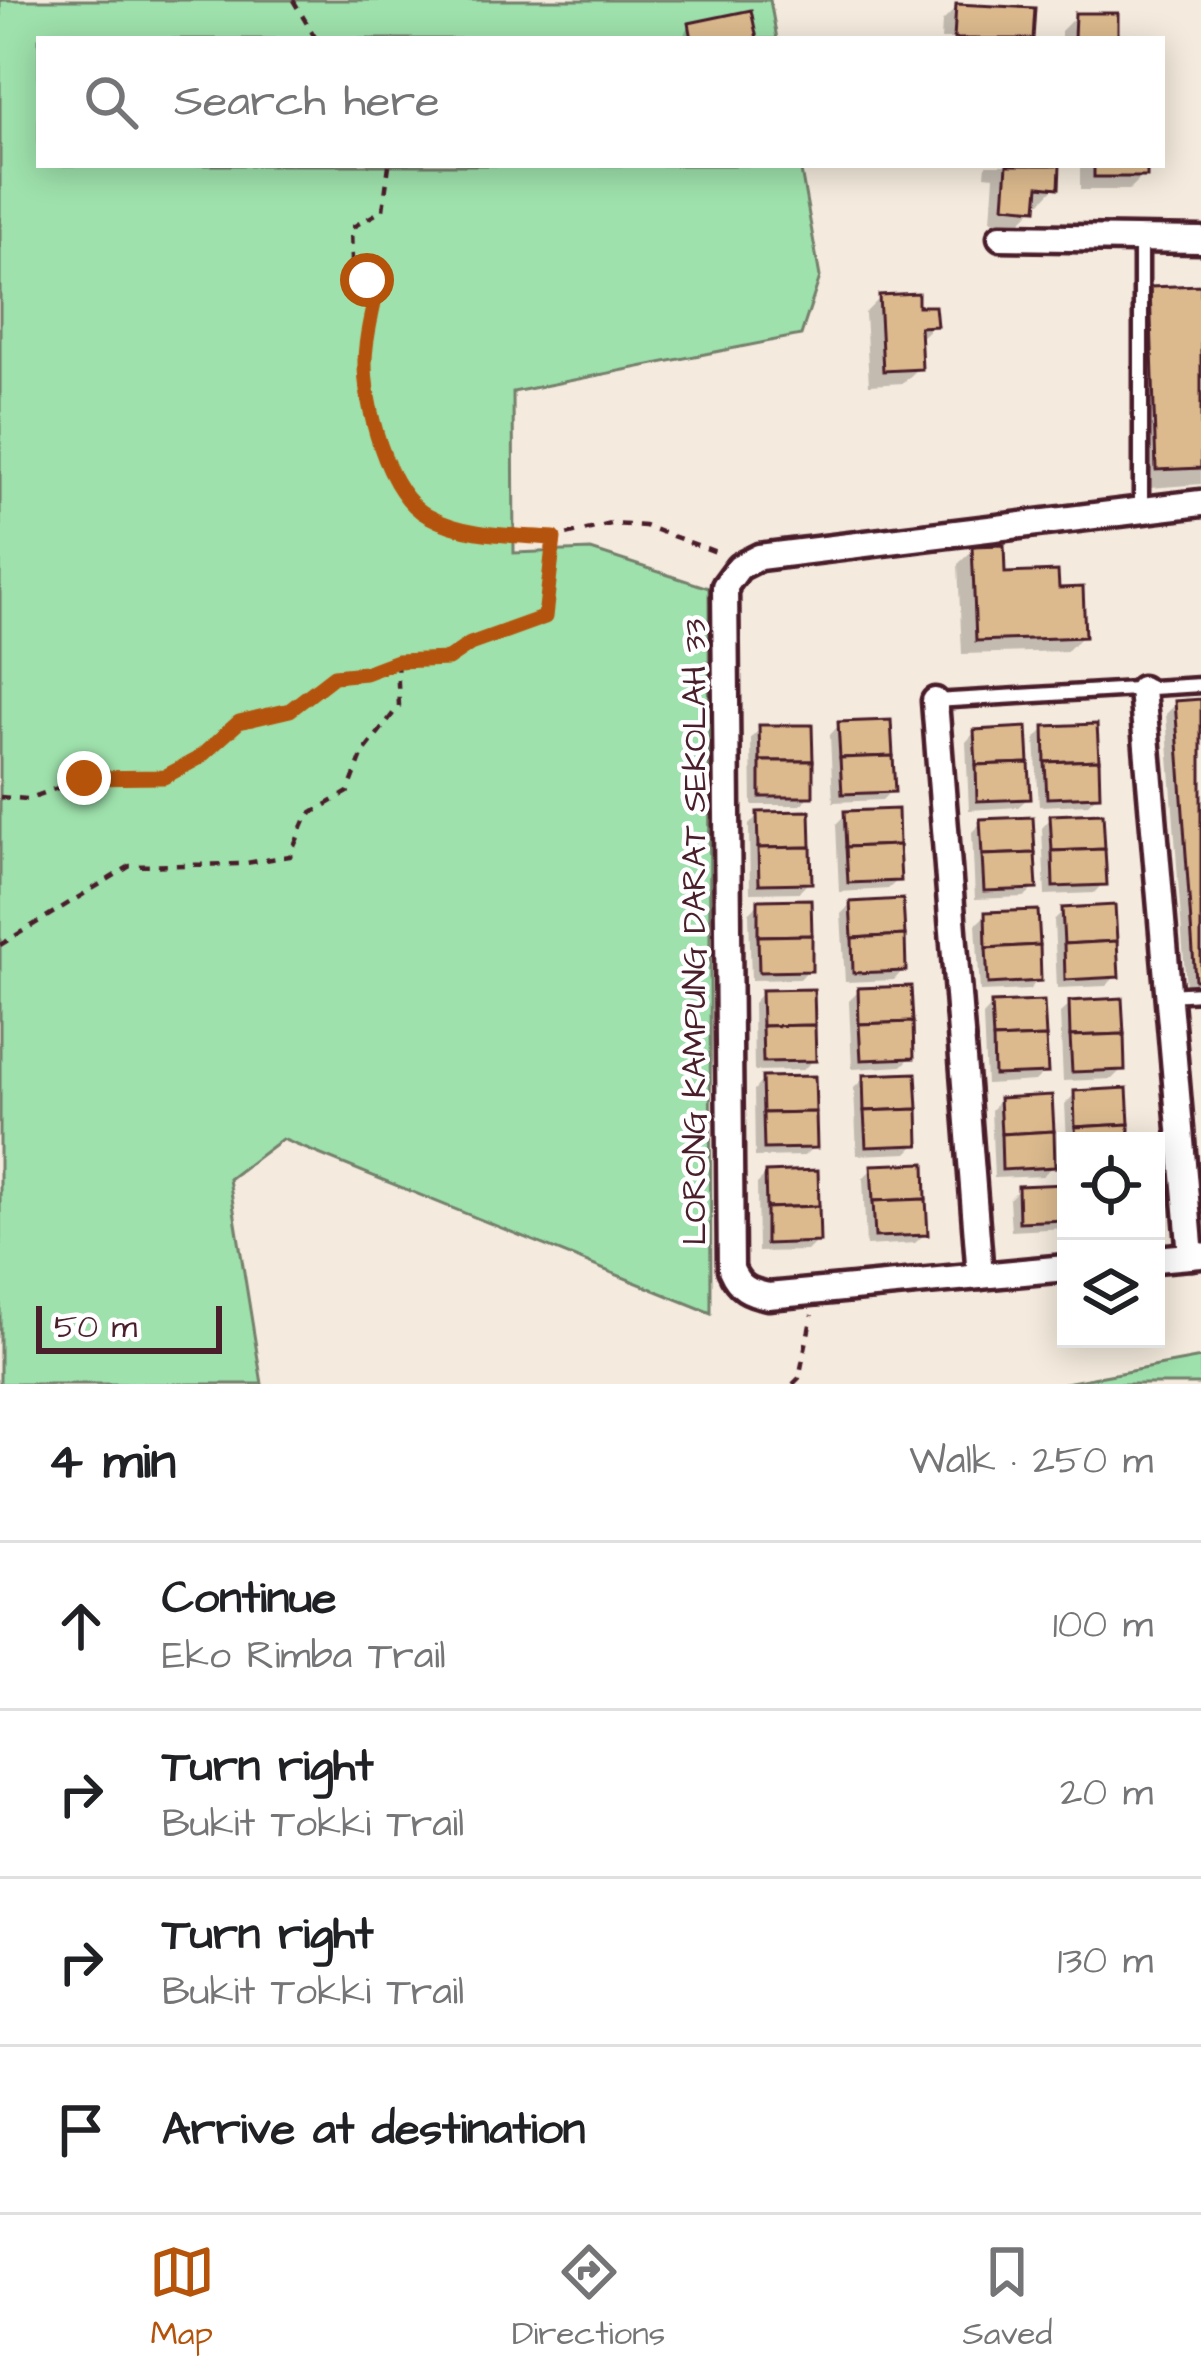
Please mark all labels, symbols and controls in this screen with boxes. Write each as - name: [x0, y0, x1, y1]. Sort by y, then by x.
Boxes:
- search box: [36, 36, 1165, 168]
- icon: search: [78, 69, 144, 135]
- text: Search here: [174, 71, 440, 133]
- route start: [340, 253, 394, 307]
- street label: LORONG KAMPUNG DARAT SEKOLAH 33: [672, 618, 718, 1245]
- route end: [57, 751, 111, 805]
- map controls: [1057, 1132, 1165, 1348]
- button: locate: [1057, 1132, 1165, 1240]
- button: layers: [1057, 1240, 1165, 1348]
- scale bar: [36, 1300, 222, 1353]
- text: 50 m: [54, 1304, 137, 1350]
- text: 4 min: [48, 1427, 176, 1498]
- text: Walk · 250 m: [909, 1435, 1153, 1489]
- text: Continue: [162, 1568, 336, 1630]
- icon: ahead: [48, 1593, 114, 1659]
- text: 100 m: [1053, 1599, 1153, 1653]
- text: Eko Rimba Trail: [162, 1630, 446, 1684]
- text: Turn right: [162, 1736, 374, 1798]
- icon: right: [48, 1761, 114, 1827]
- text: 20 m: [1060, 1767, 1153, 1821]
- text: Bukit Tokki Trail: [162, 1798, 464, 1852]
- text: Turn right: [162, 1904, 374, 1966]
- icon: right: [48, 1929, 114, 1995]
- text: 130 m: [1058, 1935, 1153, 1989]
- text: Bukit Tokki Trail: [162, 1966, 464, 2020]
- icon: arrive: [48, 2097, 114, 2163]
- text: Arrive at destination: [162, 2099, 585, 2161]
- tab: Map: [149, 2239, 215, 2357]
- tab: Directions: [512, 2239, 665, 2357]
- tab: Saved: [962, 2239, 1052, 2357]

